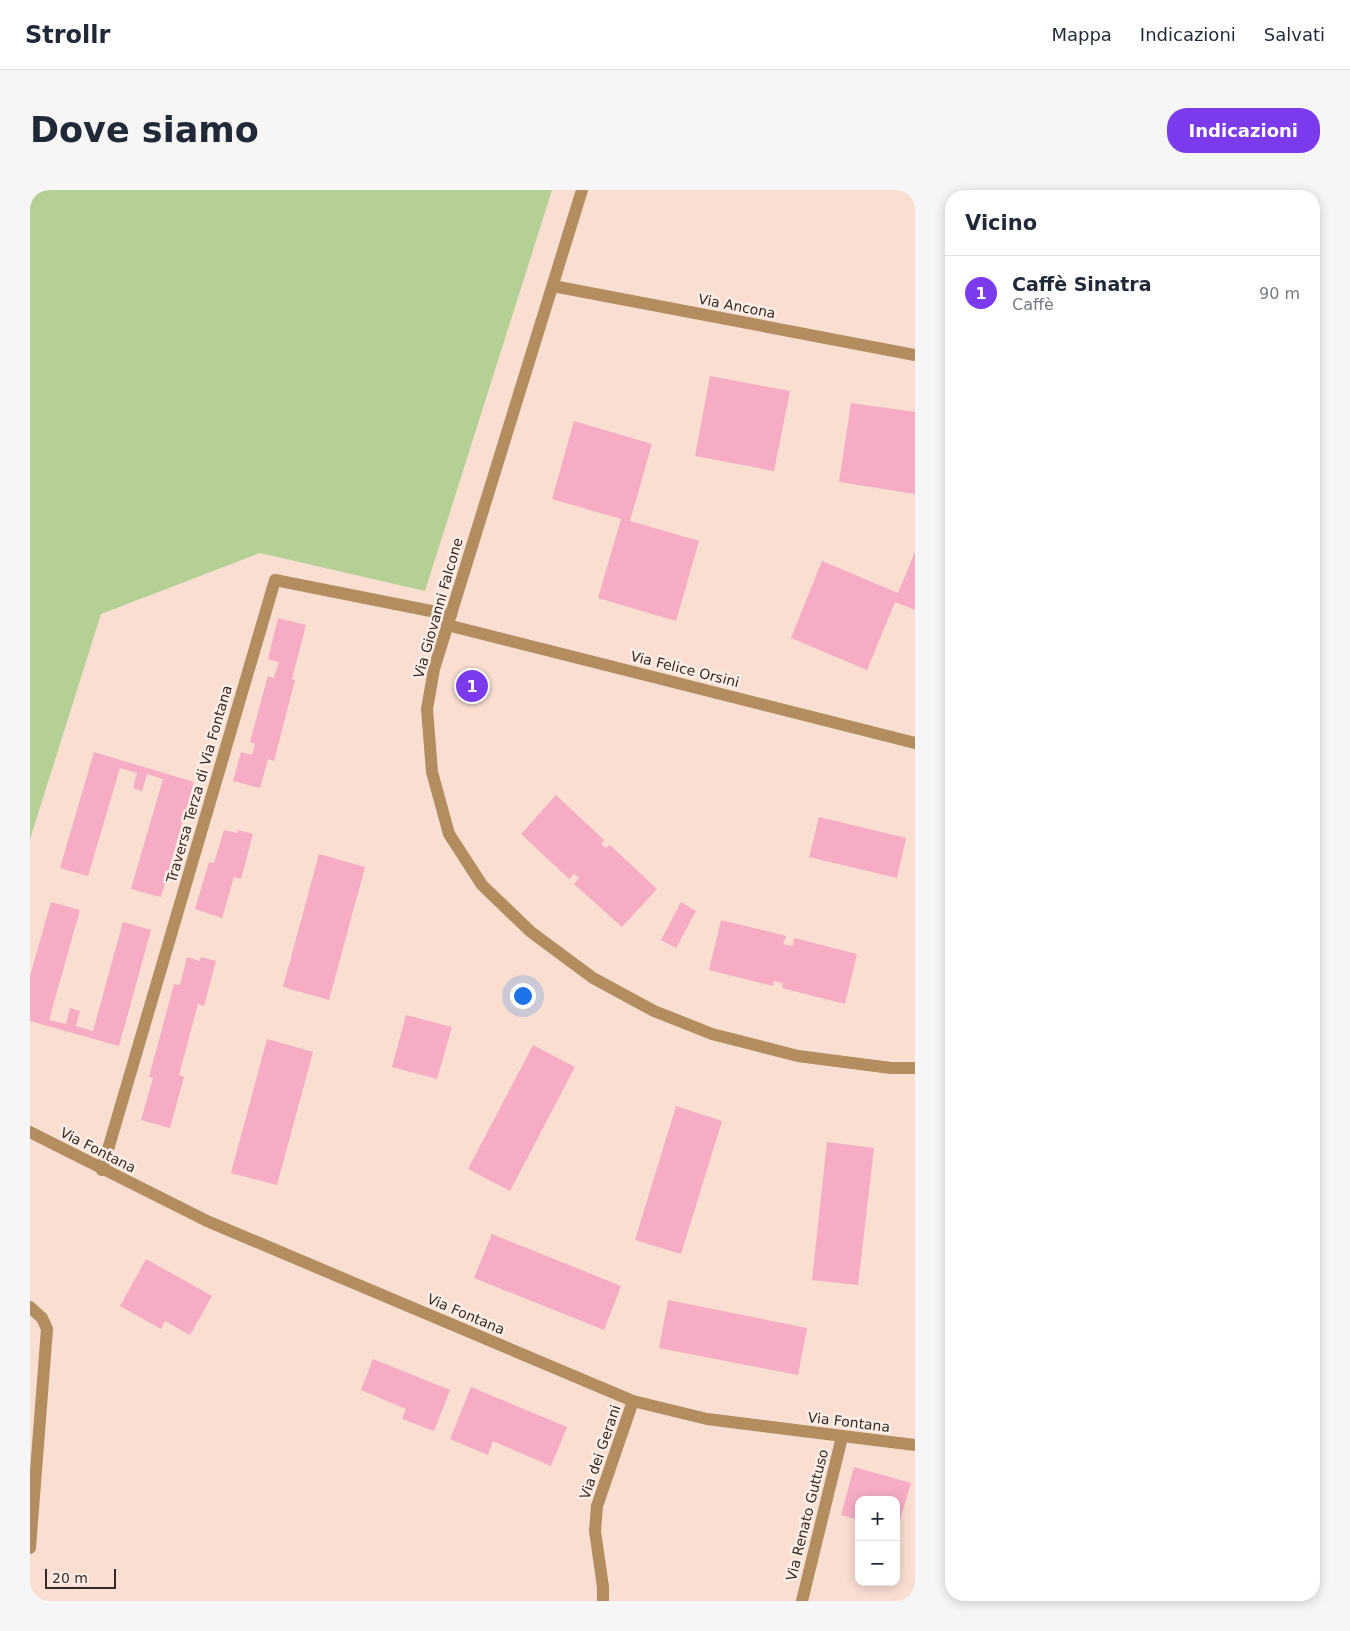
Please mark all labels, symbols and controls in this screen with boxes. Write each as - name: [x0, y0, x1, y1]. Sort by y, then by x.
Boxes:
- text: Strollr: [25, 21, 110, 49]
- text: Mappa: [1051, 24, 1112, 45]
- text: Indicazioni: [1140, 24, 1236, 45]
- text: Salvati: [1264, 24, 1325, 45]
- button: Indicazioni: [1167, 108, 1320, 153]
- text: Dove siamo: [30, 110, 259, 150]
- text: Vicino: [965, 211, 1037, 235]
- text: Caffè Sinatra: [1012, 273, 1151, 295]
- text: 1: [975, 284, 987, 303]
- text: 90 m: [1259, 284, 1300, 303]
- street label: Via Ancona: [697, 291, 777, 321]
- text: Caffè: [1012, 295, 1054, 314]
- street label: Via Giovanni Falcone: [410, 536, 466, 680]
- street label: Via Felice Orsini: [629, 648, 741, 690]
- pin: 1: [456, 667, 488, 705]
- street label: Traversa Terza di Via Fontana: [163, 683, 235, 886]
- your location: [510, 983, 536, 1009]
- street label: Via Fontana: [58, 1124, 138, 1176]
- street label: Via Fontana: [425, 1290, 507, 1338]
- street label: Via dei Gerani: [576, 1403, 624, 1501]
- street label: Via Fontana: [807, 1409, 891, 1435]
- street label: Via Renato Guttuso: [783, 1447, 831, 1583]
- map controls: [855, 1496, 900, 1586]
- button: +: [855, 1496, 900, 1541]
- button: −: [855, 1541, 900, 1586]
- scale bar: [45, 1566, 116, 1589]
- text: 20 m: [52, 1570, 88, 1586]

